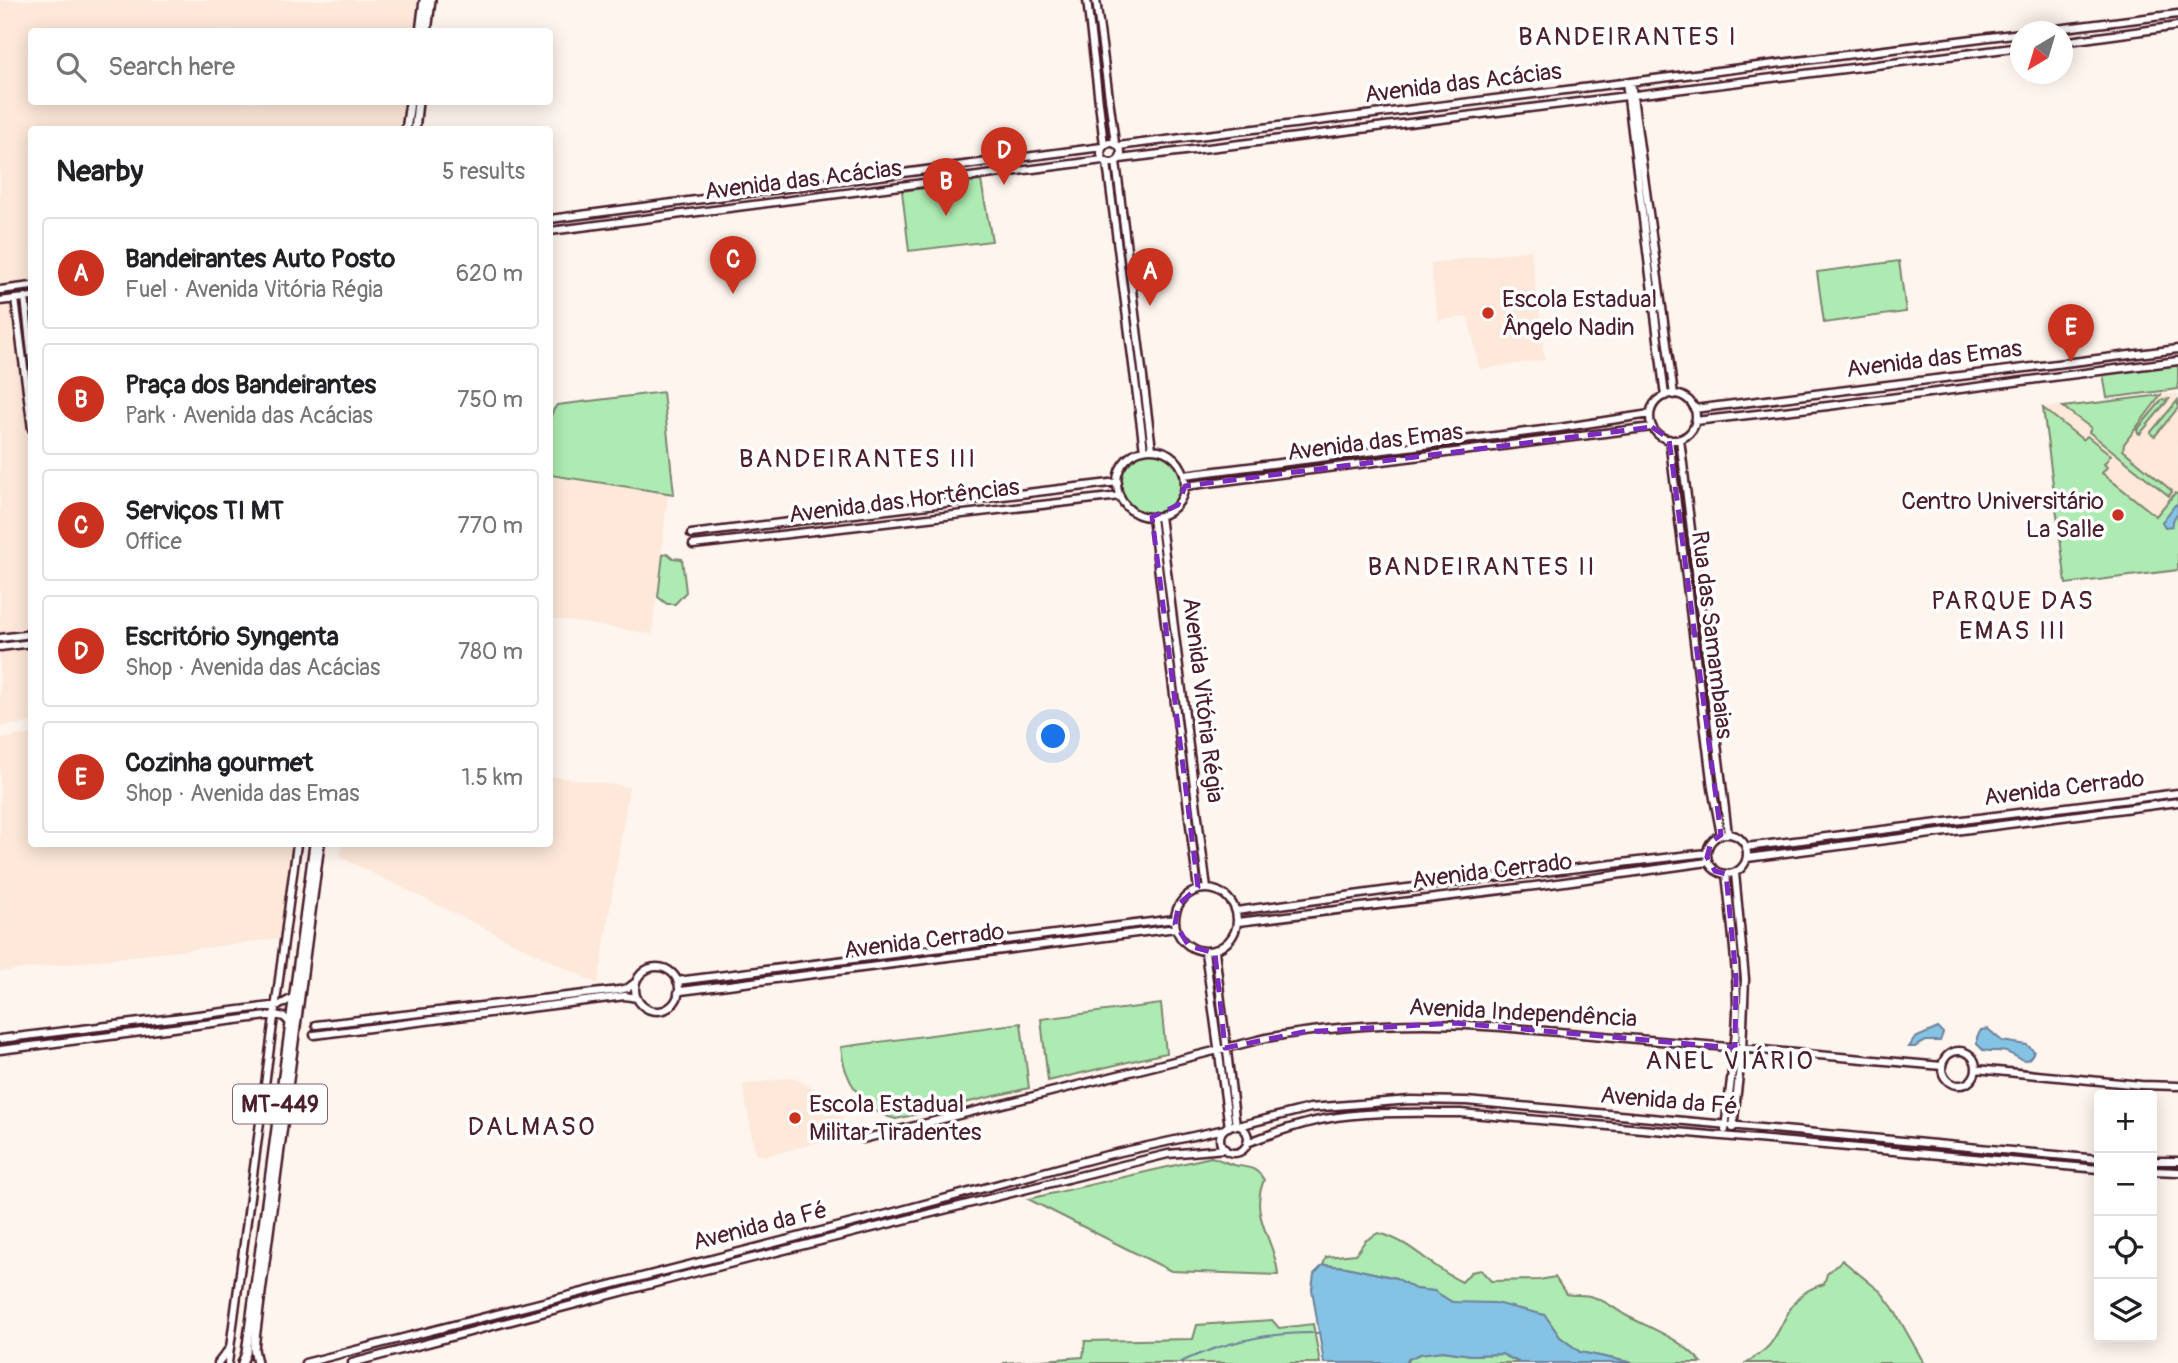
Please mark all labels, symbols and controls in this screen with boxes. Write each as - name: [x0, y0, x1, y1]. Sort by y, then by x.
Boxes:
- district label: BANDEIRANTES I: [1518, 21, 1738, 53]
- north arrow: [2010, 21, 2073, 84]
- search box: [28, 28, 553, 105]
- icon: search: [52, 48, 90, 86]
- text: Search here: [108, 51, 235, 83]
- street label: Avenida das Acácias: [1363, 56, 1564, 109]
- pin: D: [981, 127, 1027, 185]
- text: Nearby: [56, 153, 143, 190]
- street label: Avenida das Acácias: [703, 153, 904, 206]
- text: 5 results: [442, 157, 525, 186]
- pin: B: [923, 158, 969, 216]
- pin: C: [710, 236, 756, 294]
- text: Bandeirantes Auto Posto: [125, 243, 395, 275]
- pin: A: [1127, 248, 1173, 306]
- text: A: [74, 259, 88, 288]
- text: 620 m: [456, 259, 523, 288]
- text: Fuel · Avenida Vitória Régia: [125, 275, 383, 304]
- place label: Escola Estadual Ângelo Nadin: [1502, 285, 1657, 342]
- pin: E: [2048, 304, 2094, 362]
- marker: Escola Estadual Ângelo Nadin: [1480, 305, 1496, 321]
- street label: Avenida das Emas: [1844, 334, 2024, 384]
- text: Praça dos Bandeirantes: [125, 369, 376, 401]
- text: B: [74, 385, 88, 414]
- text: 750 m: [457, 385, 523, 414]
- text: Park · Avenida das Acácias: [125, 401, 373, 430]
- street label: Avenida das Emas: [1285, 417, 1465, 467]
- district label: BANDEIRANTES III: [739, 443, 977, 475]
- street label: Avenida das Hortências: [787, 472, 1021, 530]
- place label: Centro Universitário La Salle: [1901, 487, 2104, 544]
- text: Serviços TI MT: [125, 495, 284, 527]
- marker: Centro Universitário La Salle: [2110, 507, 2126, 523]
- text: C: [74, 511, 88, 540]
- text: 770 m: [458, 511, 523, 540]
- text: Office: [125, 527, 182, 556]
- street label: Rua das Samambaias: [1685, 529, 1739, 741]
- district label: BANDEIRANTES II: [1367, 551, 1597, 583]
- district label: PARQUE DAS EMAS III: [1931, 585, 2095, 647]
- street label: Avenida Vitória Régia: [1176, 595, 1230, 805]
- text: Escritório Syngenta: [125, 621, 339, 653]
- text: D: [74, 637, 88, 666]
- text: 780 m: [458, 637, 523, 666]
- text: Shop · Avenida das Acácias: [125, 653, 380, 682]
- your location: [1036, 719, 1070, 753]
- text: Cozinha gourmet: [125, 747, 313, 779]
- text: E: [75, 763, 87, 792]
- text: 1.5 km: [461, 763, 523, 792]
- street label: Avenida Cerrado: [1982, 764, 2146, 812]
- text: Shop · Avenida das Emas: [125, 779, 360, 808]
- street label: Avenida Cerrado: [1410, 847, 1574, 895]
- street label: Avenida Cerrado: [842, 917, 1006, 965]
- street label: Avenida Independência: [1408, 993, 1638, 1033]
- district label: ANEL VIÁRIO: [1645, 1045, 1815, 1077]
- street label: Avenida da Fé: [1599, 1081, 1739, 1121]
- road number: MT-449: [233, 1084, 327, 1124]
- place label: Escola Estadual Militar Tiradentes: [809, 1090, 982, 1147]
- map controls: [2094, 1090, 2157, 1342]
- button: +: [2094, 1090, 2157, 1153]
- marker: Escola Estadual Militar Tiradentes: [787, 1110, 803, 1126]
- district label: DALMASO: [467, 1111, 597, 1143]
- button: −: [2094, 1153, 2157, 1216]
- street label: Avenida da Fé: [690, 1195, 830, 1257]
- button: locate: [2094, 1216, 2157, 1279]
- button: layers: [2094, 1279, 2157, 1342]

